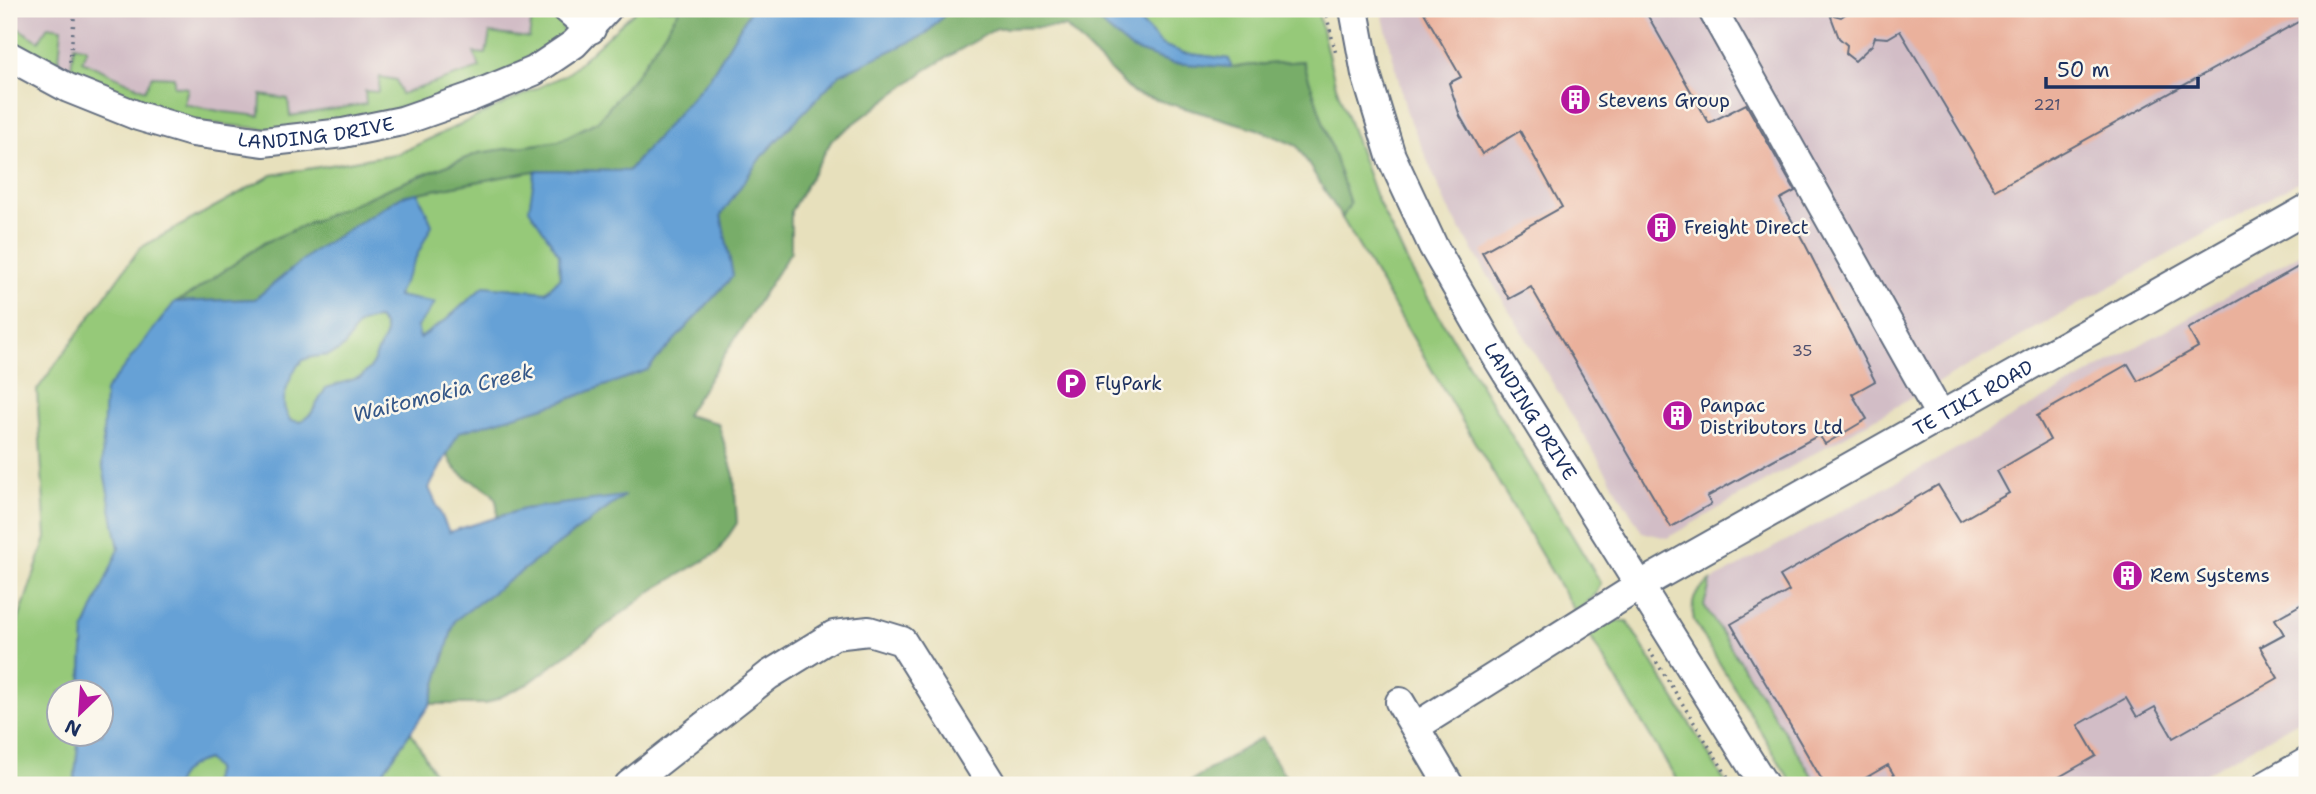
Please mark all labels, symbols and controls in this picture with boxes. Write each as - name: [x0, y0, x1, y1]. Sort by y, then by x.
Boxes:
- scale bar: [2046, 46, 2199, 90]
- text: 50 m: [2057, 56, 2110, 84]
- building icon: Stevens Group: [1558, 83, 1592, 117]
- place label: Stevens Group: [1598, 88, 1730, 113]
- house number: 221: [2033, 94, 2061, 115]
- street label: LANDING DRIVE: [236, 110, 396, 155]
- building icon: Freight Direct: [1644, 210, 1678, 244]
- place label: Freight Direct: [1684, 215, 1809, 240]
- street label: LANDING DRIVE: [1479, 338, 1583, 485]
- house number: 35: [1792, 340, 1812, 361]
- street label: TE TIKI ROAD: [1908, 354, 2037, 441]
- water label: Waitomokia Creek: [350, 357, 536, 429]
- parking icon: FlyPark: [1055, 366, 1089, 400]
- place label: FlyPark: [1095, 371, 1162, 396]
- place label: Panpac Distributors Ltd: [1700, 393, 1843, 440]
- building icon: Panpac Distributors Ltd: [1660, 399, 1694, 433]
- building icon: Rem Systems: [2110, 558, 2144, 592]
- place label: Rem Systems: [2150, 563, 2270, 588]
- north arrow: [46, 678, 116, 748]
- text: N: [61, 713, 85, 742]

